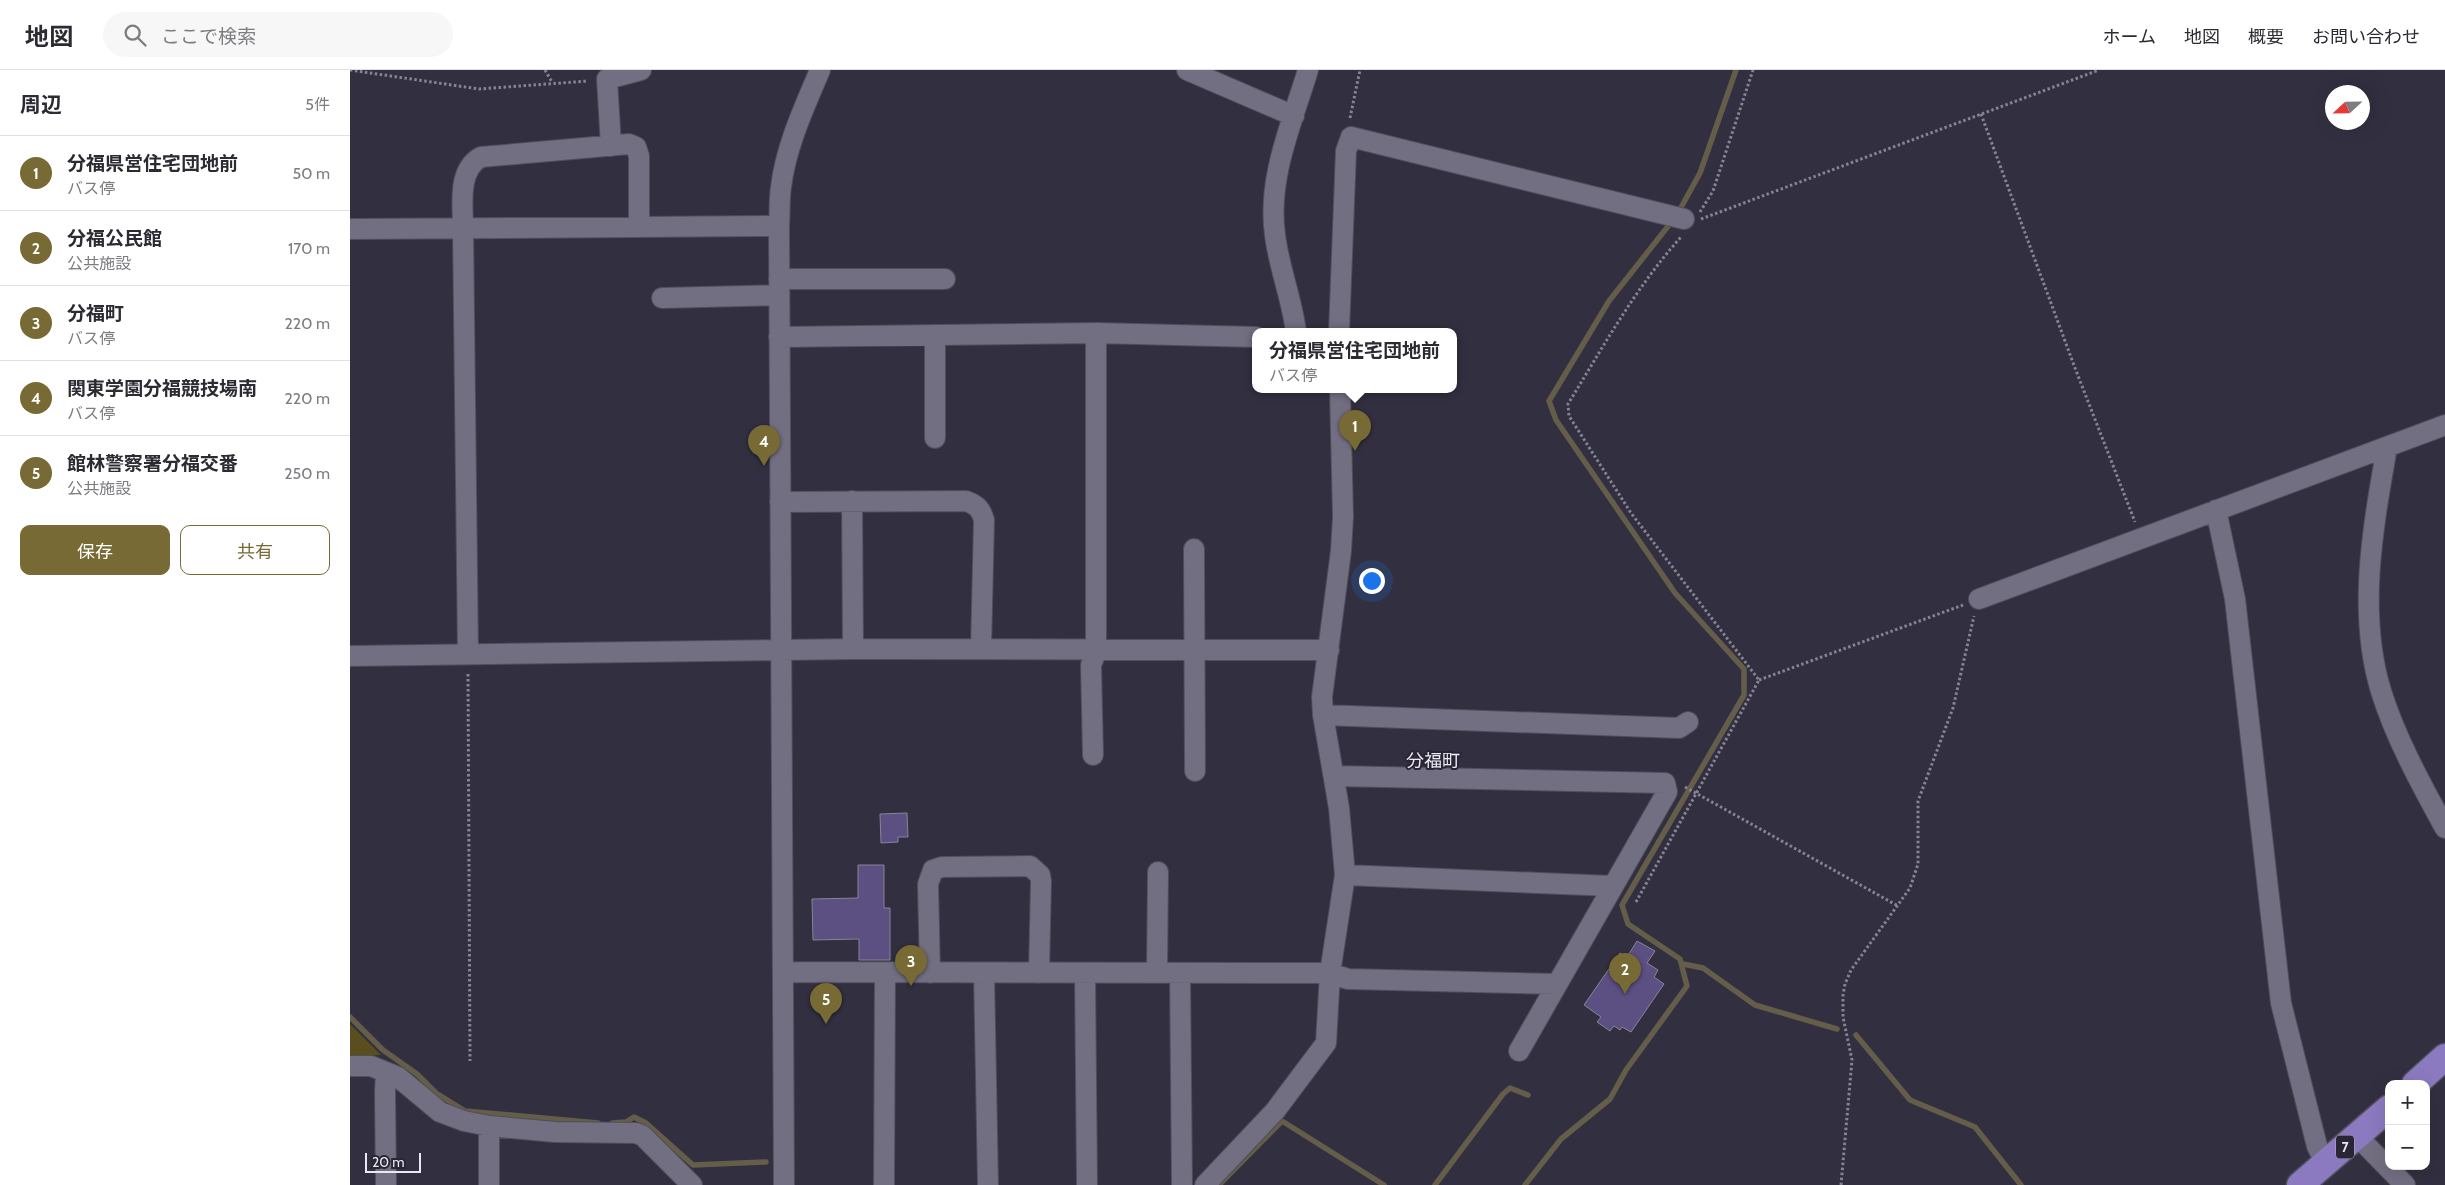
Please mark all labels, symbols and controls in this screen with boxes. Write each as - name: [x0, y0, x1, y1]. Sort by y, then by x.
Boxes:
- search box: [103, 12, 453, 57]
- icon: search: [121, 21, 149, 49]
- text: 地図: [25, 22, 73, 51]
- text: ここで検索: [161, 25, 256, 48]
- text: ホーム: [2103, 26, 2156, 48]
- text: 地図: [2184, 26, 2220, 48]
- text: 概要: [2248, 26, 2284, 48]
- text: お問い合わせ: [2312, 26, 2420, 48]
- north arrow: [2325, 85, 2370, 130]
- text: 周辺: [20, 92, 62, 117]
- text: 5件: [305, 95, 330, 114]
- text: 分福県営住宅団地前: [67, 152, 238, 175]
- text: 1: [33, 164, 39, 183]
- text: 50 m: [293, 164, 330, 183]
- text: バス停: [67, 179, 115, 198]
- text: 分福公民館: [67, 227, 162, 250]
- text: 2: [32, 239, 40, 258]
- text: 170 m: [288, 239, 330, 258]
- text: 公共施設: [67, 254, 131, 273]
- text: 分福町: [67, 302, 124, 325]
- text: 3: [32, 314, 40, 333]
- text: 220 m: [284, 314, 330, 333]
- popup: [1252, 328, 1457, 393]
- text: バス停: [67, 329, 115, 348]
- text: 分福県営住宅団地前: [1269, 339, 1440, 362]
- text: バス停: [1269, 366, 1317, 385]
- text: 関東学園分福競技場南: [67, 377, 257, 400]
- text: 4: [31, 389, 41, 408]
- text: 220 m: [284, 389, 330, 408]
- text: バス停: [67, 404, 115, 423]
- pin: 1: [1339, 410, 1371, 451]
- pin: 4: [748, 425, 780, 466]
- text: 館林警察署分福交番: [67, 452, 238, 475]
- text: 5: [32, 464, 40, 483]
- text: 250 m: [284, 464, 330, 483]
- text: 公共施設: [67, 479, 131, 498]
- button: 保存: [20, 525, 170, 575]
- button: 共有: [180, 525, 330, 575]
- your location: [1359, 568, 1385, 594]
- district label: 分福町: [1406, 750, 1460, 772]
- pin: 3: [895, 945, 927, 986]
- pin: 2: [1609, 953, 1641, 994]
- pin: 5: [810, 983, 842, 1024]
- map controls: [2385, 1080, 2430, 1170]
- button: +: [2385, 1080, 2430, 1125]
- button: −: [2385, 1125, 2430, 1170]
- road number: 7: [2336, 1136, 2354, 1158]
- scale bar: [365, 1150, 421, 1173]
- text: 20 m: [372, 1153, 405, 1171]

